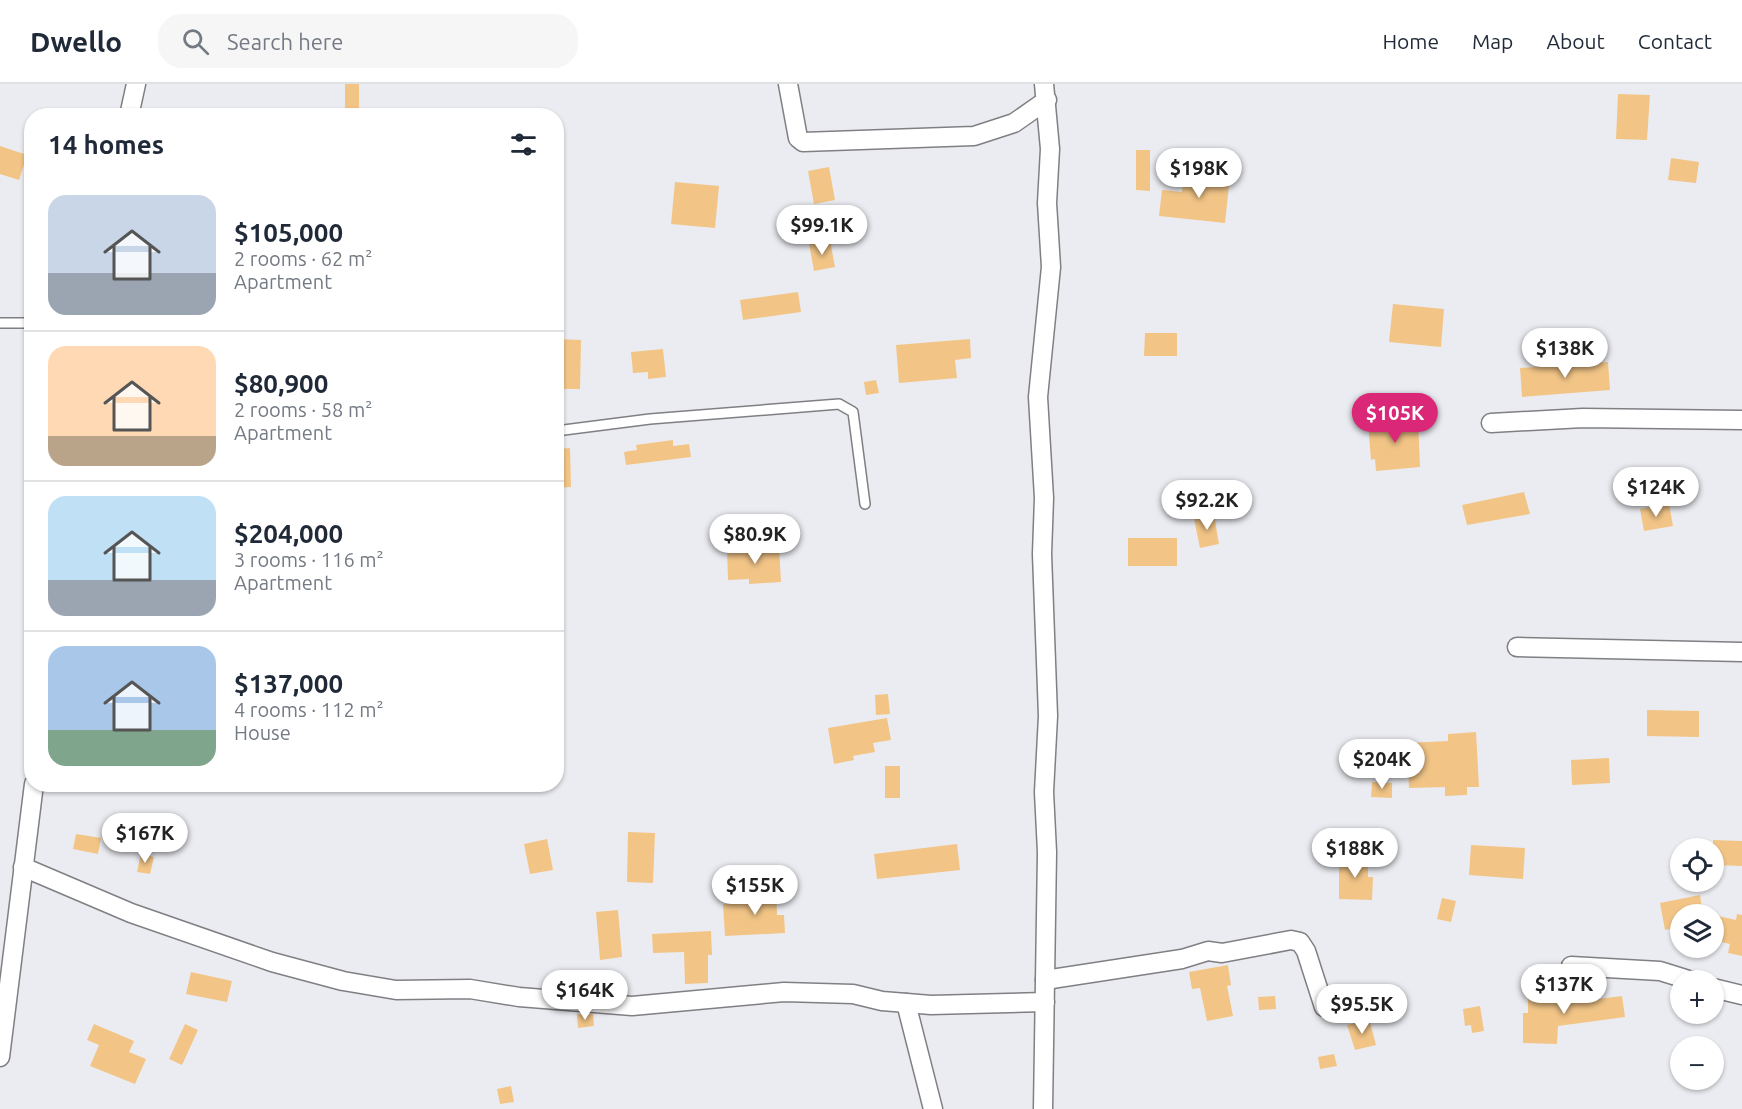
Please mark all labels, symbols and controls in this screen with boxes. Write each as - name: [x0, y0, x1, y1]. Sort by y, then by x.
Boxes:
- search box: [158, 14, 578, 68]
- icon: search: [179, 25, 212, 58]
- text: Dwello: [30, 26, 122, 57]
- text: Search here: [227, 29, 343, 54]
- text: Home: [1382, 29, 1439, 53]
- text: Map: [1472, 29, 1513, 53]
- text: About: [1546, 29, 1605, 53]
- text: Contact: [1638, 29, 1712, 53]
- icon: filters: [507, 128, 540, 161]
- text: 14 homes: [48, 130, 164, 159]
- pin: $198K: [1157, 148, 1241, 199]
- text: $198K: [1170, 156, 1228, 179]
- pin: $99.1K: [773, 205, 871, 256]
- text: $99.1K: [790, 213, 854, 236]
- text: $105,000: [234, 218, 343, 247]
- icon: home: [96, 219, 168, 291]
- text: 2 rooms · 62 m²: [234, 247, 372, 270]
- text: Apartment: [234, 270, 332, 293]
- pin: $138K: [1523, 328, 1607, 379]
- text: $138K: [1536, 336, 1594, 359]
- text: $80,900: [234, 369, 328, 398]
- icon: home: [96, 370, 168, 442]
- pin: $105K: [1353, 393, 1437, 444]
- text: 2 rooms · 58 m²: [234, 398, 372, 421]
- text: $105K: [1366, 401, 1424, 424]
- text: Apartment: [234, 421, 332, 444]
- pin: $124K: [1614, 467, 1698, 518]
- text: $124K: [1627, 475, 1685, 498]
- pin: $92.2K: [1158, 480, 1256, 531]
- text: $92.2K: [1175, 488, 1239, 511]
- pin: $80.9K: [706, 514, 804, 565]
- text: $204,000: [234, 519, 343, 548]
- icon: home: [96, 520, 168, 592]
- text: $80.9K: [723, 522, 787, 545]
- text: 3 rooms · 116 m²: [234, 548, 384, 571]
- text: Apartment: [234, 571, 332, 594]
- text: $137,000: [234, 669, 343, 698]
- icon: home: [96, 670, 168, 742]
- text: 4 rooms · 112 m²: [234, 698, 384, 721]
- text: House: [234, 721, 291, 744]
- pin: $204K: [1340, 739, 1424, 790]
- text: $204K: [1353, 747, 1411, 770]
- pin: $167K: [103, 813, 187, 864]
- text: $167K: [116, 821, 174, 844]
- pin: $188K: [1313, 828, 1397, 879]
- text: $188K: [1326, 836, 1384, 859]
- map controls: [1670, 838, 1724, 1090]
- button: locate: [1670, 838, 1724, 892]
- pin: $155K: [713, 865, 797, 916]
- text: $155K: [726, 873, 784, 896]
- button: layers: [1670, 904, 1724, 958]
- pin: $137K: [1522, 964, 1606, 1015]
- pin: $164K: [543, 970, 627, 1021]
- button: +: [1670, 970, 1724, 1024]
- text: $137K: [1535, 972, 1593, 995]
- text: $164K: [556, 978, 614, 1001]
- pin: $95.5K: [1313, 984, 1411, 1035]
- text: $95.5K: [1330, 992, 1394, 1015]
- button: −: [1670, 1036, 1724, 1090]

